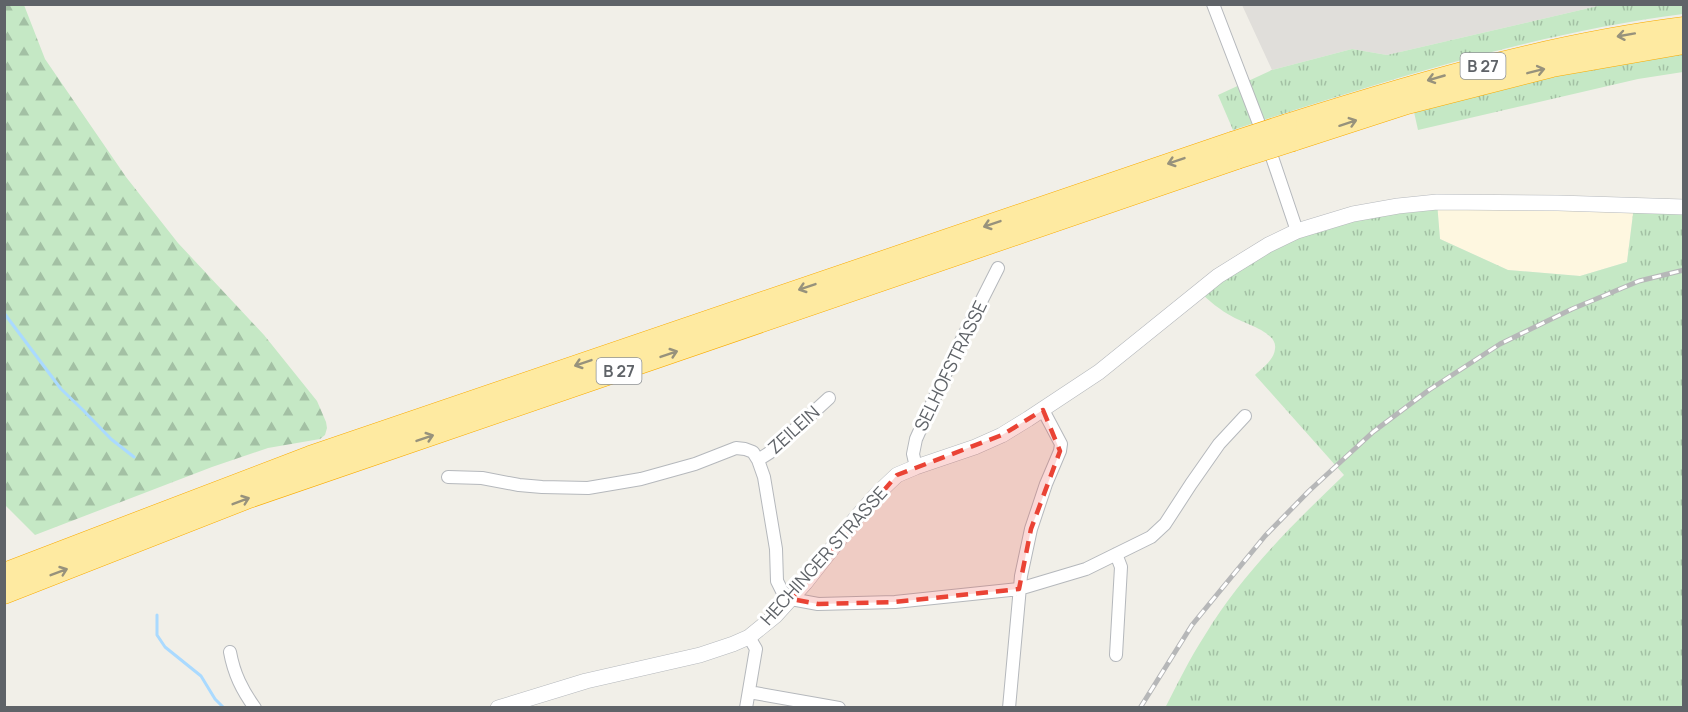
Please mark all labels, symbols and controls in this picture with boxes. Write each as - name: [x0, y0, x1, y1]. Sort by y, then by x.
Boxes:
- one-way arrow: [1616, 30, 1636, 41]
- road number: B 27: [1460, 53, 1506, 79]
- one-way arrow: [1527, 64, 1546, 76]
- one-way arrow: [1427, 73, 1446, 84]
- one-way arrow: [1338, 117, 1357, 128]
- one-way arrow: [1167, 156, 1186, 167]
- one-way arrow: [983, 219, 1002, 230]
- one-way arrow: [798, 282, 817, 293]
- street label: SELHOFSTRASSE: [908, 297, 992, 435]
- one-way arrow: [659, 348, 678, 359]
- road number: B 27: [596, 358, 642, 384]
- one-way arrow: [574, 359, 593, 370]
- street label: ZEILEIN: [762, 400, 824, 459]
- one-way arrow: [415, 431, 434, 442]
- street label: HECHINGER STRASSE: [755, 481, 892, 630]
- one-way arrow: [231, 495, 249, 506]
- one-way arrow: [49, 566, 68, 577]

